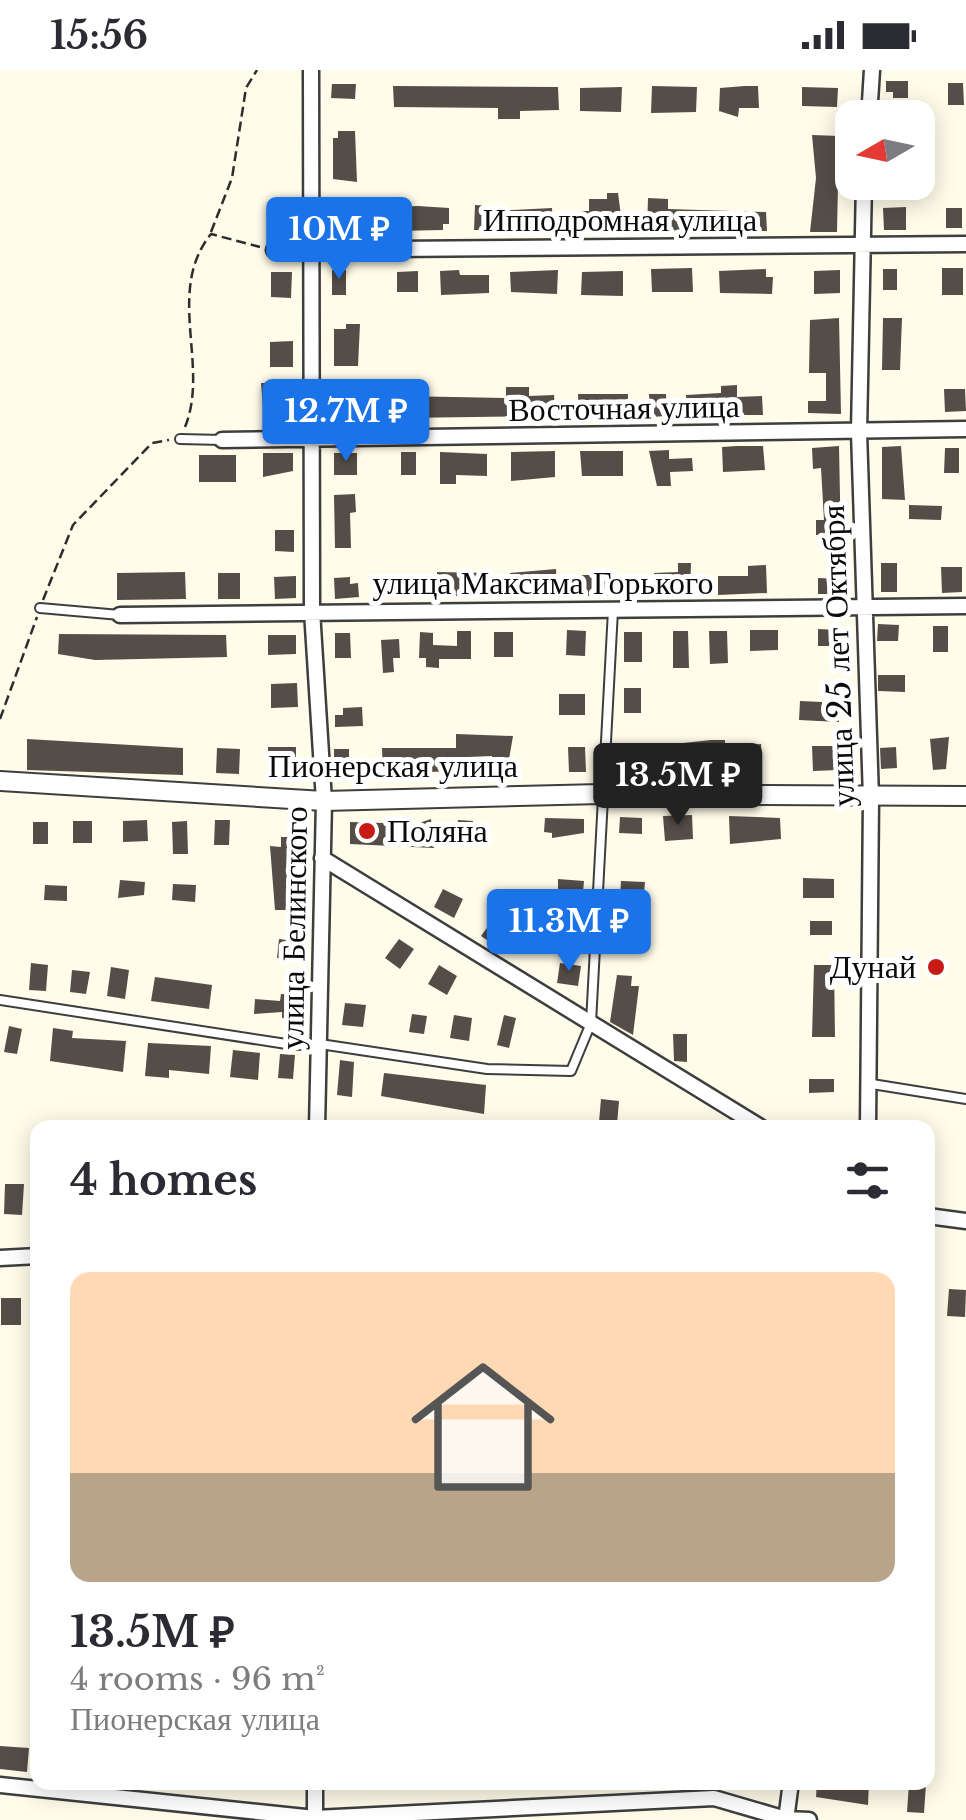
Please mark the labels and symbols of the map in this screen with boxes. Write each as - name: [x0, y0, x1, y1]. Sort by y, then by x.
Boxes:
- north arrow: [835, 100, 935, 200]
- pin: 10M ₽: [269, 197, 409, 282]
- street label: Ипподромная улица: [483, 200, 757, 240]
- pin: 12.7M ₽: [254, 379, 438, 464]
- street label: Восточная улица: [508, 386, 740, 430]
- street label: улица 25 лет Октября: [813, 504, 863, 808]
- street label: улица Максима Горького: [373, 563, 713, 603]
- pin: 13.5M ₽: [586, 743, 770, 828]
- street label: Пионерская улица: [268, 746, 518, 786]
- street label: улица Белинского: [272, 806, 316, 1050]
- place label: Поляна: [387, 811, 488, 851]
- marker: Поляна: [356, 820, 378, 842]
- pin: 11.3M ₽: [477, 889, 661, 974]
- place label: Дунай: [830, 947, 916, 987]
- marker: Дунай: [925, 956, 947, 978]

